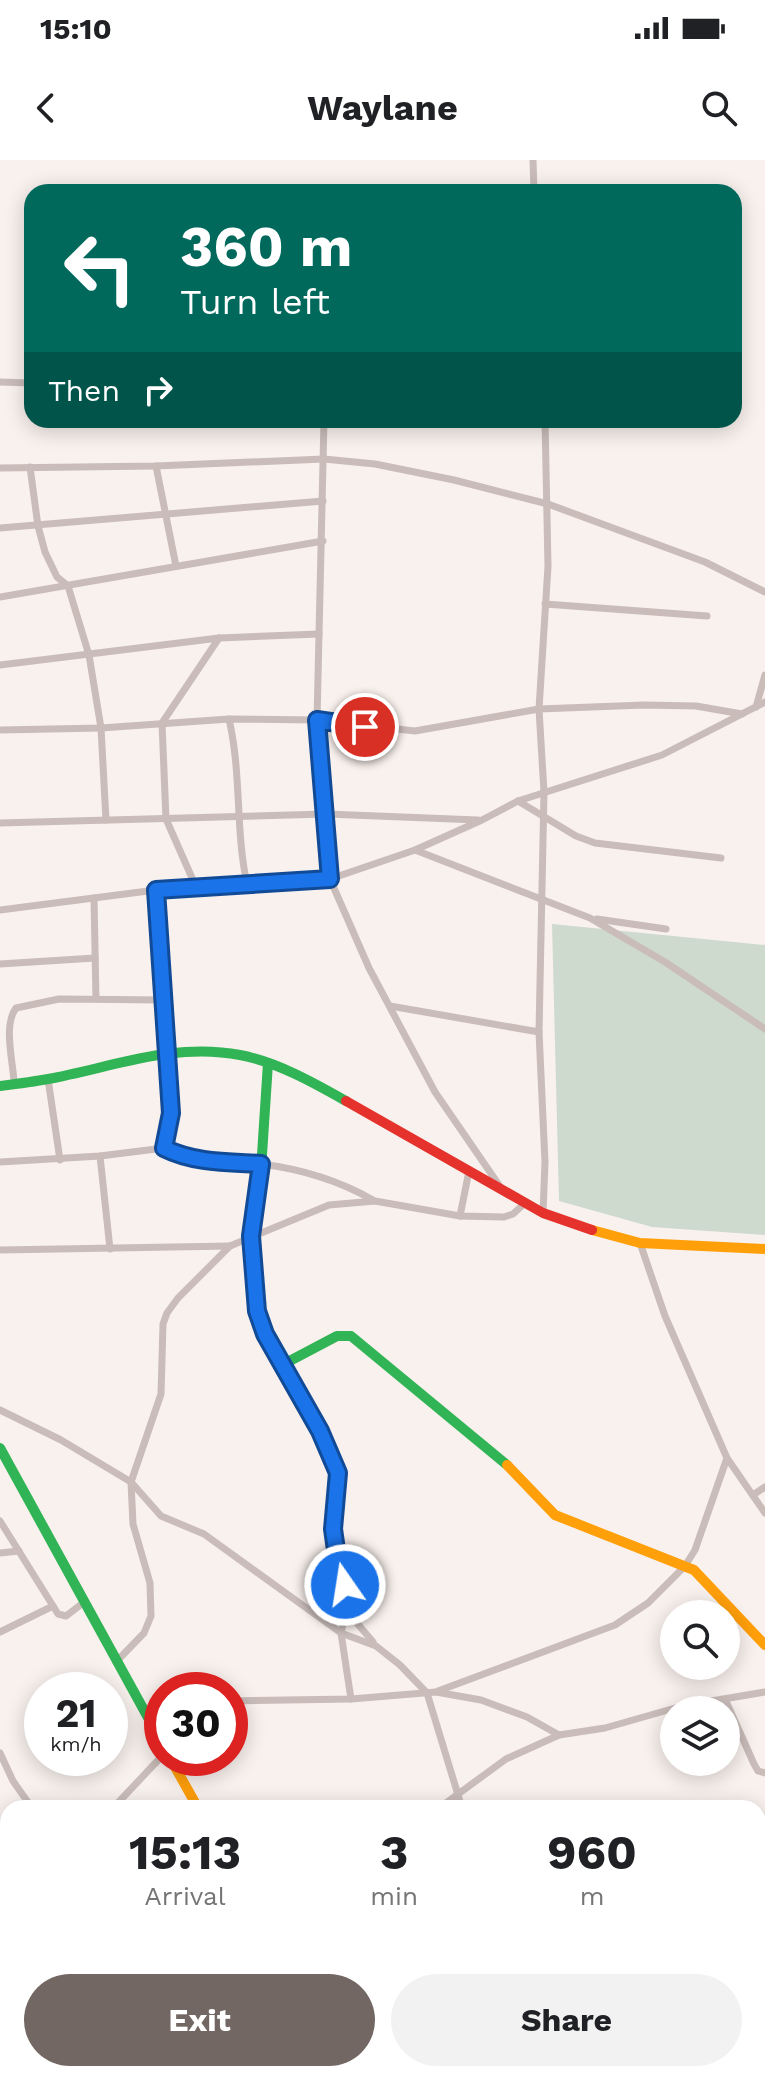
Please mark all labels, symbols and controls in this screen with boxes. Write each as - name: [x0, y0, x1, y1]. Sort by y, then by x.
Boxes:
- text: 15:10: [40, 11, 112, 46]
- icon: back: [24, 86, 68, 130]
- icon: search: [697, 86, 741, 130]
- text: Waylane: [307, 87, 458, 129]
- text: 360 m: [180, 214, 352, 280]
- icon: left: [48, 216, 152, 320]
- text: Turn left: [180, 281, 330, 323]
- icon: right: [136, 368, 180, 412]
- text: Then: [48, 373, 120, 408]
- pin: [331, 693, 399, 761]
- icon: arrive: [343, 705, 387, 749]
- position arrow: [303, 1543, 387, 1627]
- map controls: [660, 1600, 740, 1776]
- button: search: [660, 1600, 740, 1680]
- speed limit sign: 30: [144, 1672, 248, 1776]
- text: 21: [55, 1690, 97, 1737]
- button: layers: [660, 1696, 740, 1776]
- text: km/h: [50, 1732, 102, 1756]
- text: 15:13: [129, 1824, 241, 1881]
- text: 3: [380, 1824, 408, 1881]
- text: 960: [547, 1824, 637, 1881]
- text: Arrival: [145, 1881, 226, 1911]
- text: min: [370, 1881, 418, 1911]
- text: m: [580, 1881, 604, 1911]
- button: Exit: [24, 1974, 375, 2066]
- button: Share: [391, 1974, 742, 2066]

